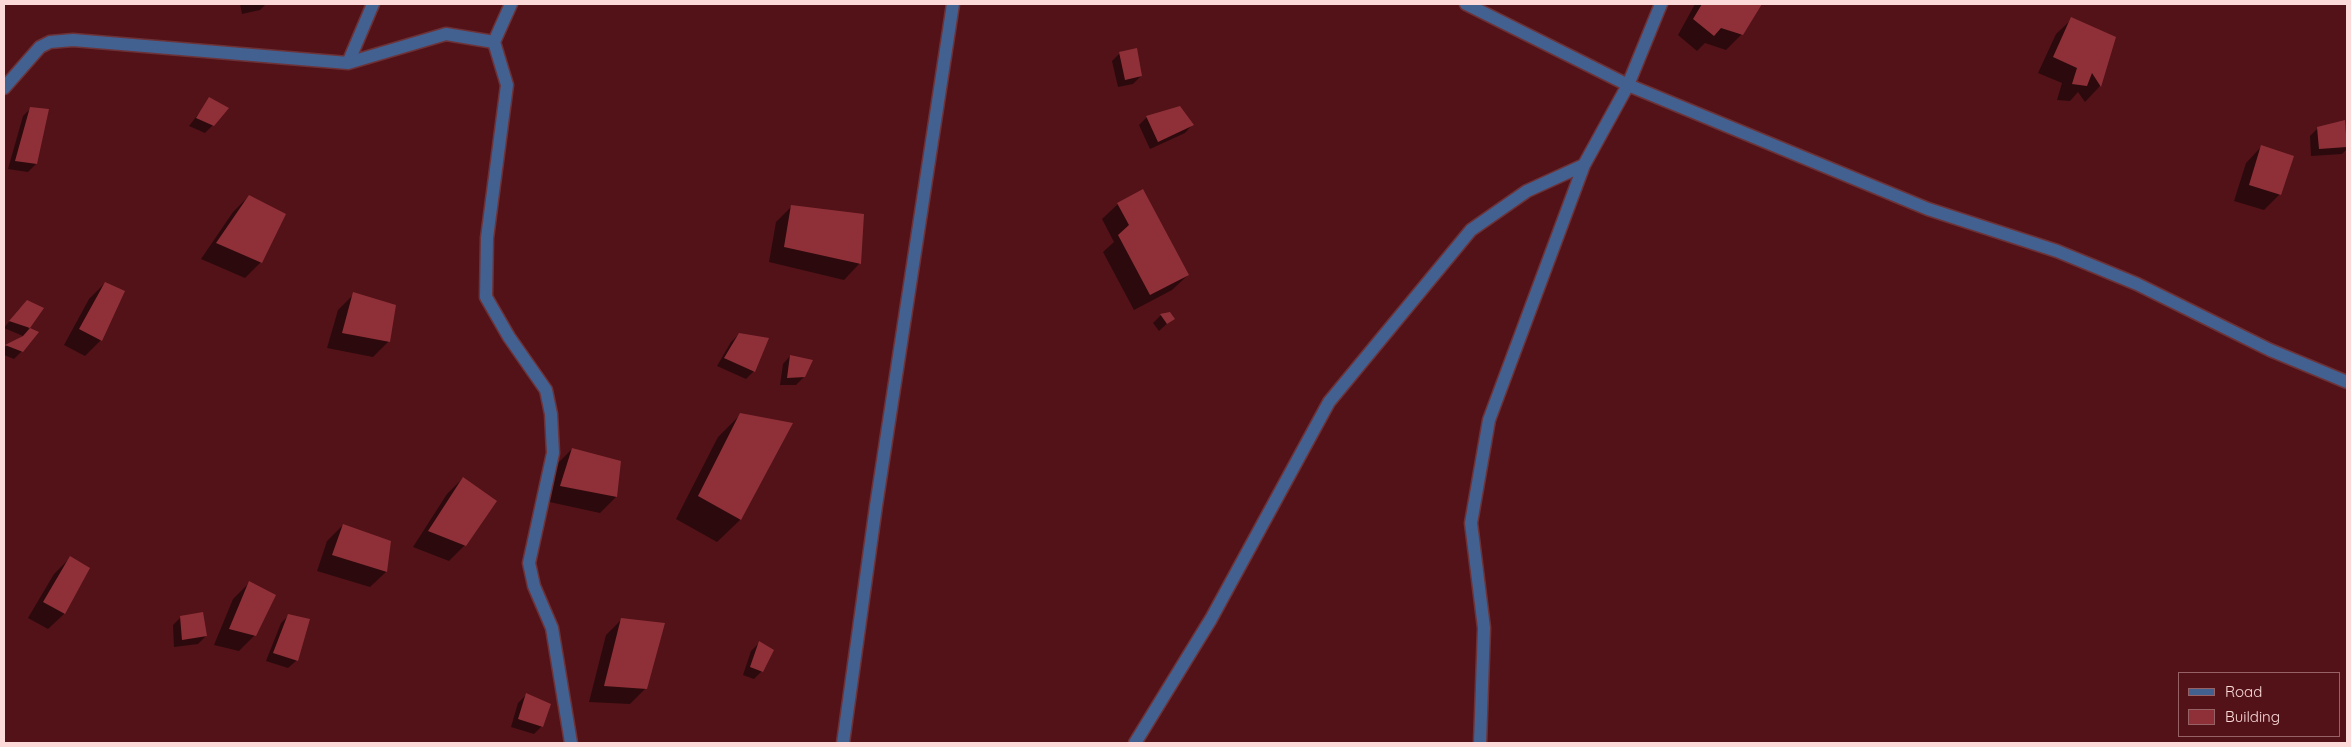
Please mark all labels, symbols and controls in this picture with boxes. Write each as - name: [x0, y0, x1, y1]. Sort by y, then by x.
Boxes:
- legend: [2178, 672, 2341, 737]
- text: Road: [2225, 682, 2262, 701]
- text: Building: [2225, 707, 2280, 726]

